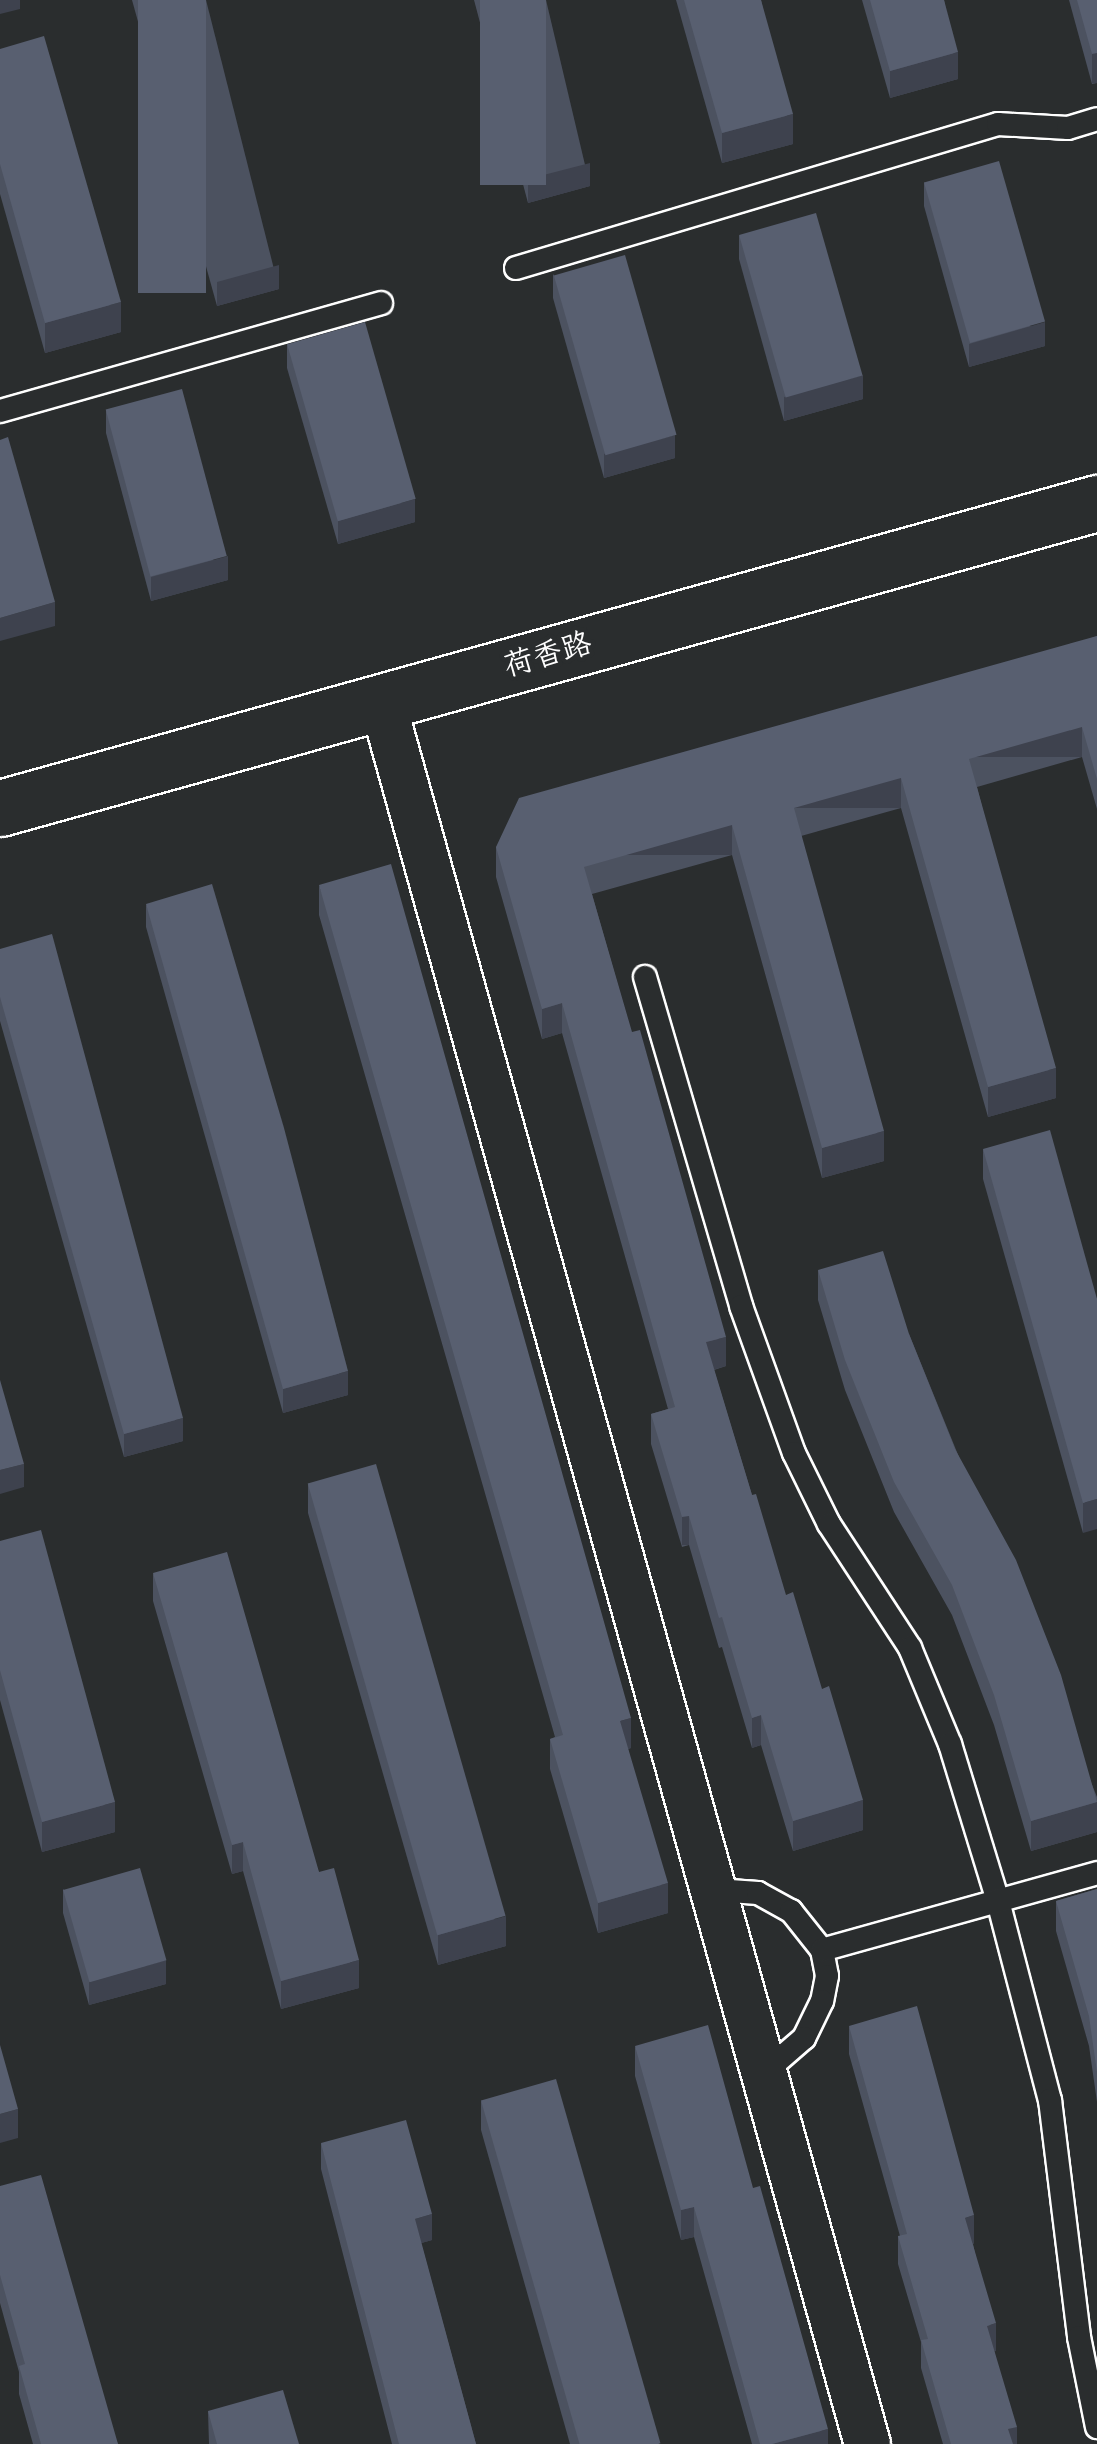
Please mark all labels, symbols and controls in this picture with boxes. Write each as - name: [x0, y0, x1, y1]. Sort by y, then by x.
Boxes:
- street label: 荷香路: [500, 626, 596, 686]

